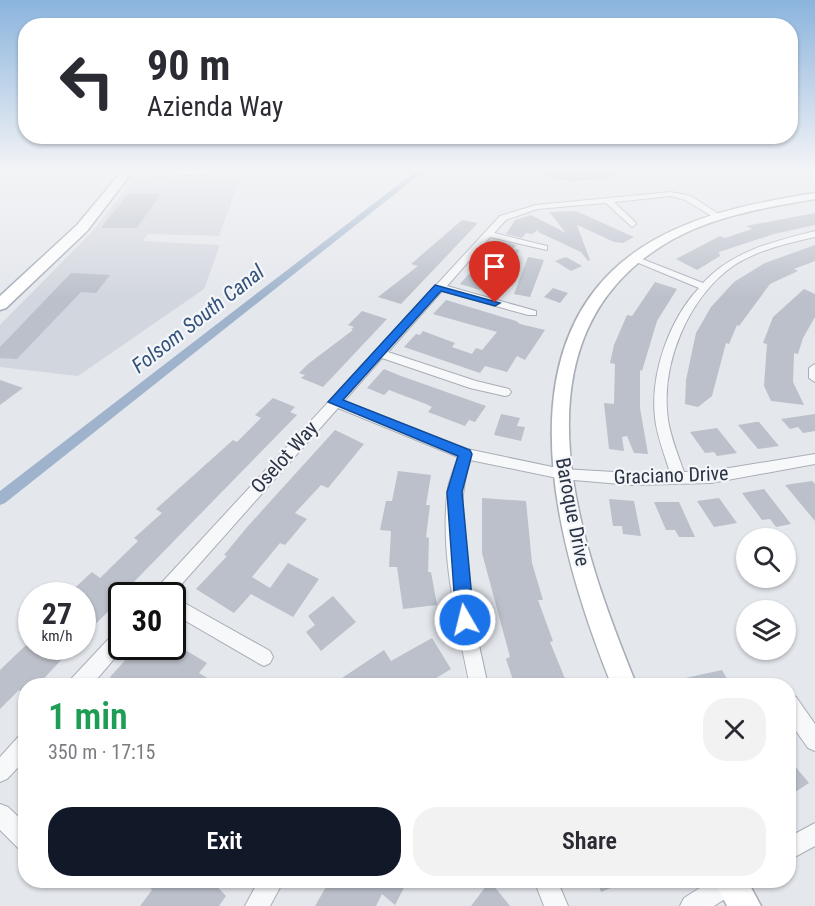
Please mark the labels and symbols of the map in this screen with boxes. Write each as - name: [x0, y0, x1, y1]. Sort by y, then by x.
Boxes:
- pin: [469, 241, 520, 303]
- water label: Folsom South Canal: [127, 260, 269, 378]
- street label: Oselot Way: [246, 416, 322, 498]
- street label: Baroque Drive: [551, 456, 595, 568]
- street label: Graciano Drive: [613, 461, 729, 489]
- speed limit sign: 30: [108, 582, 186, 660]
- position arrow: [433, 588, 497, 652]

